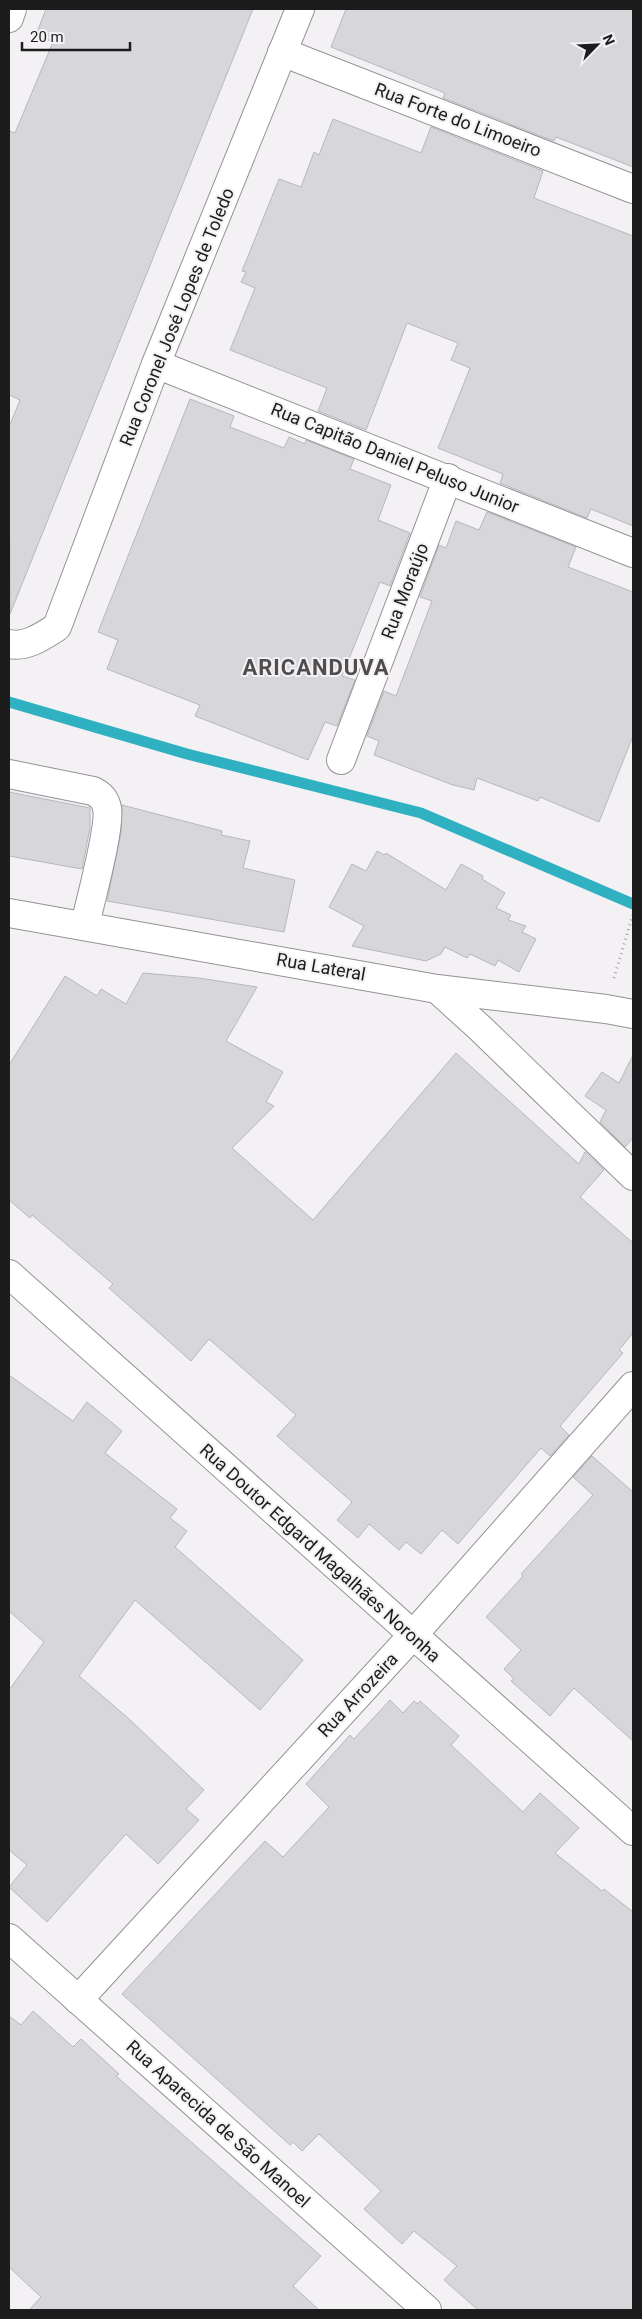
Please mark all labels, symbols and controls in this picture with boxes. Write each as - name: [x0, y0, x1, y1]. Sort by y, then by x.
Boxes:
- scale bar: [22, 20, 130, 52]
- north arrow: [572, 20, 622, 70]
- text: 20 m: [30, 28, 64, 46]
- text: N: [600, 32, 618, 47]
- street label: Rua Forte do Limoeiro: [372, 78, 544, 161]
- street label: Rua Coronel José Lopes de Toledo: [115, 185, 238, 449]
- street label: Rua Capitão Daniel Peluso Junior: [268, 398, 522, 517]
- street label: Rua Moraújo: [377, 540, 432, 642]
- district label: ARICANDUVA: [242, 655, 390, 680]
- street label: Rua Lateral: [275, 948, 367, 985]
- street label: Rua Doutor Edgard Magalhães Noronha: [196, 1439, 445, 1666]
- street label: Rua Arrozeira: [313, 1648, 402, 1741]
- street label: Rua Aparecida de São Manoel: [122, 2036, 314, 2212]

